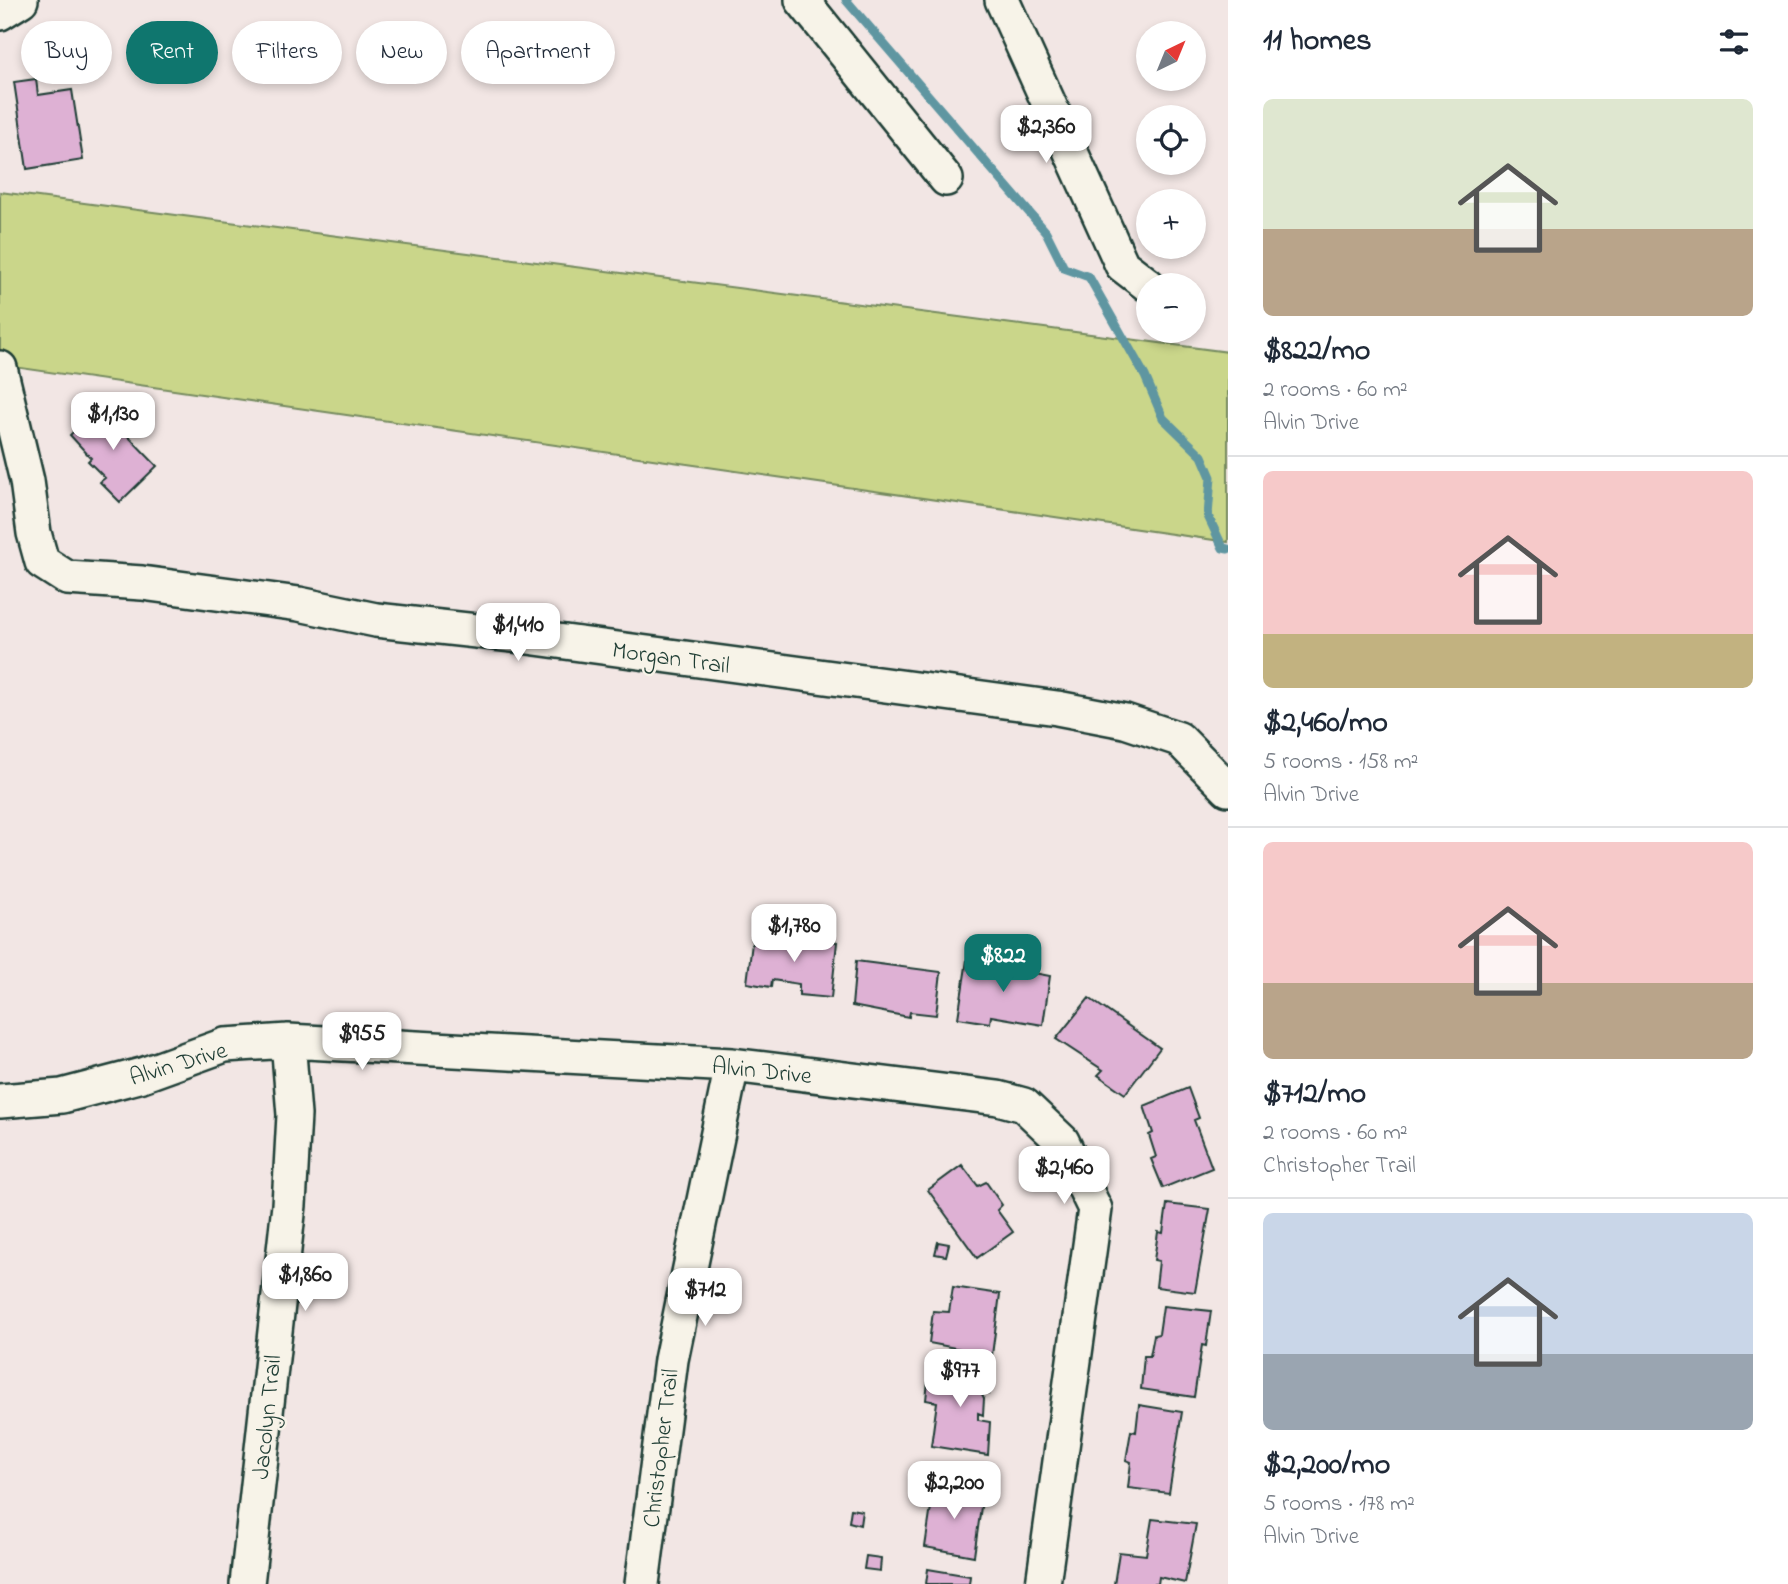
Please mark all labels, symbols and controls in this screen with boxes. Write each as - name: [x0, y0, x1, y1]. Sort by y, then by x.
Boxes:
- text: 11 homes: [1263, 20, 1371, 64]
- chip: Buy: [21, 21, 112, 84]
- chip: Rent: [126, 21, 218, 84]
- chip: Filters: [232, 21, 342, 84]
- chip: New: [356, 21, 447, 84]
- chip: Apartment: [461, 21, 615, 84]
- north arrow: [1136, 21, 1206, 91]
- map controls: [1136, 21, 1206, 343]
- icon: filters: [1715, 23, 1753, 61]
- button: locate: [1136, 105, 1206, 175]
- pin: $2,360: [989, 106, 1103, 165]
- text: $2,360: [1017, 111, 1075, 144]
- icon: home: [1445, 145, 1571, 271]
- button: +: [1136, 189, 1206, 259]
- button: −: [1136, 273, 1206, 343]
- text: $822/mo: [1263, 330, 1370, 374]
- text: 2 rooms · 60 m²: [1263, 374, 1408, 407]
- pin: $1,130: [56, 392, 170, 452]
- text: $1,130: [87, 398, 139, 431]
- text: Alvin Drive: [1263, 407, 1359, 440]
- icon: home: [1445, 517, 1571, 643]
- pin: $1,410: [461, 604, 575, 663]
- text: $1,410: [492, 609, 544, 642]
- street label: Morgan Trail: [609, 634, 732, 685]
- text: $2,460/mo: [1263, 702, 1388, 746]
- text: 5 rooms · 158 m²: [1263, 746, 1418, 779]
- text: Alvin Drive: [1263, 779, 1359, 812]
- icon: home: [1445, 888, 1571, 1014]
- pin: $1,780: [737, 904, 851, 964]
- text: $1,780: [767, 910, 821, 943]
- pin: $822: [962, 934, 1044, 994]
- text: $822: [980, 940, 1026, 973]
- pin: $955: [321, 1012, 403, 1072]
- text: $955: [338, 1018, 386, 1051]
- street label: Alvin Drive: [126, 1034, 232, 1097]
- street label: Alvin Drive: [710, 1050, 814, 1095]
- text: $712/mo: [1263, 1073, 1366, 1117]
- text: 2 rooms · 60 m²: [1263, 1117, 1408, 1150]
- pin: $2,460: [1007, 1146, 1121, 1206]
- text: Christopher Trail: [1263, 1150, 1416, 1183]
- text: $2,460: [1035, 1152, 1093, 1185]
- pin: $1,860: [248, 1254, 362, 1313]
- text: $1,860: [278, 1259, 332, 1292]
- icon: home: [1445, 1259, 1571, 1385]
- pin: $712: [664, 1268, 746, 1328]
- text: $712: [684, 1274, 726, 1307]
- pin: $977: [919, 1350, 1001, 1409]
- street label: Jacolyn Trail: [245, 1353, 293, 1481]
- text: $977: [940, 1355, 980, 1388]
- street label: Christopher Trail: [635, 1367, 690, 1530]
- text: $2,200/mo: [1263, 1444, 1390, 1488]
- pin: $2,200: [897, 1462, 1011, 1521]
- text: $2,200: [924, 1467, 984, 1500]
- text: 5 rooms · 178 m²: [1263, 1488, 1415, 1521]
- text: Alvin Drive: [1263, 1521, 1359, 1554]

